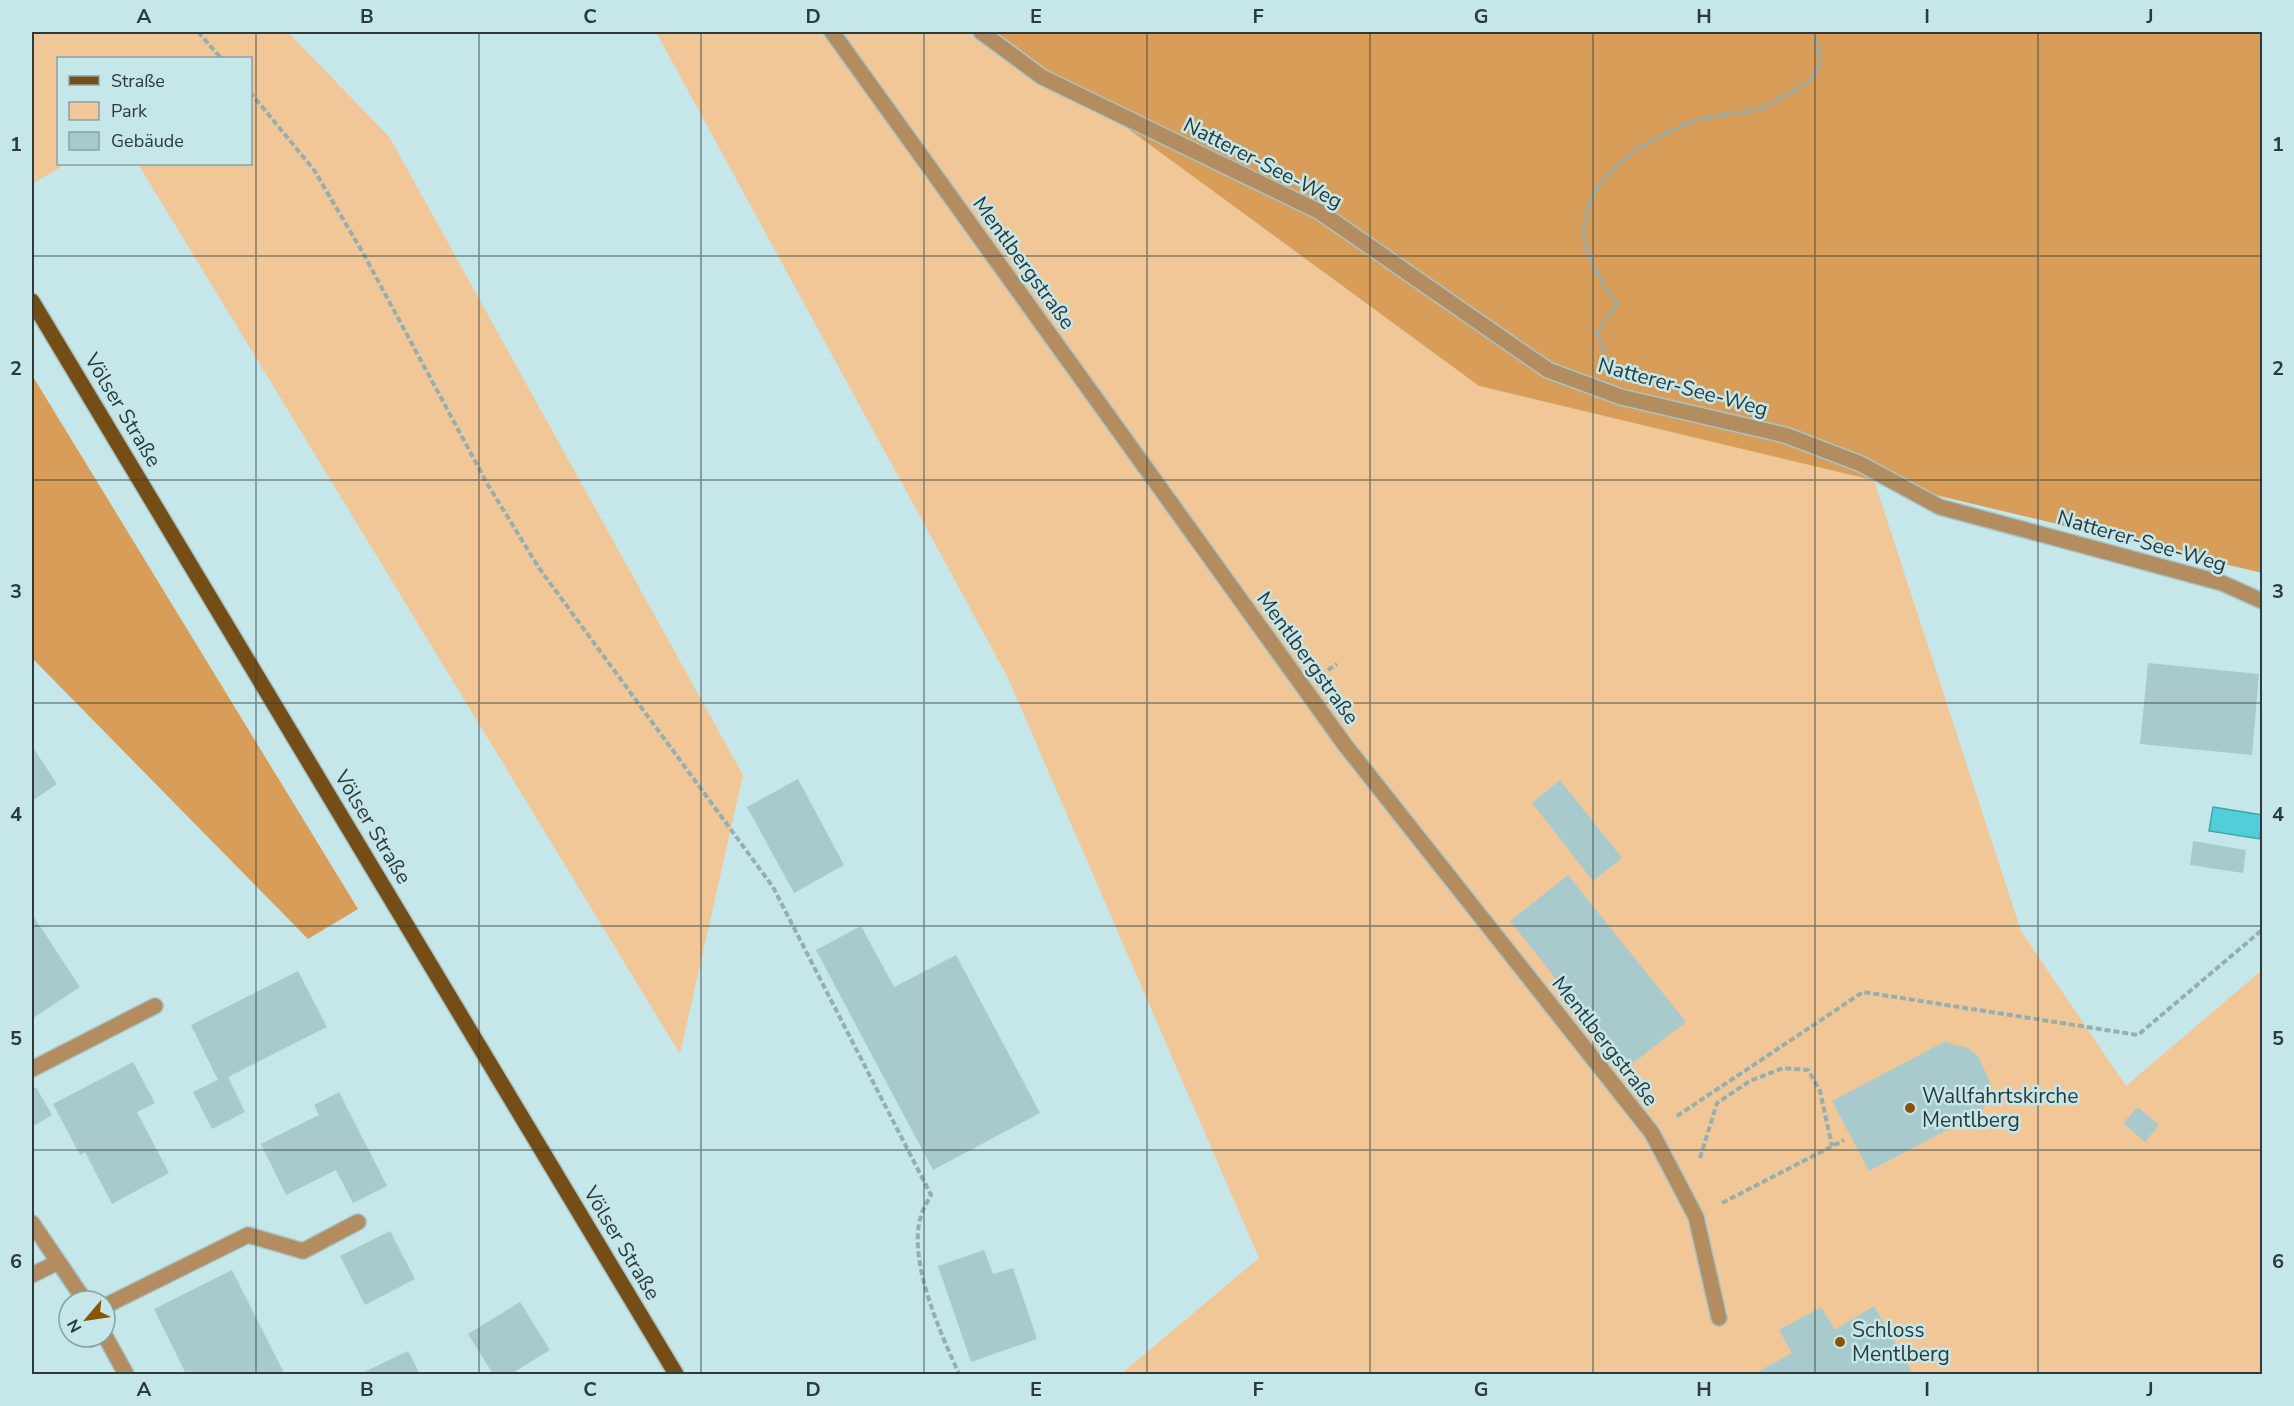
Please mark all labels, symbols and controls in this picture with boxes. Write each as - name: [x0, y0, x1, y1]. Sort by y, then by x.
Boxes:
- text: A: [137, 3, 152, 30]
- text: B: [360, 3, 374, 30]
- text: C: [583, 3, 597, 30]
- text: D: [805, 3, 821, 30]
- text: E: [1030, 3, 1042, 30]
- text: F: [1252, 3, 1264, 30]
- text: G: [1474, 3, 1488, 30]
- text: H: [1696, 3, 1712, 30]
- text: I: [1924, 3, 1930, 30]
- text: J: [2145, 3, 2154, 30]
- legend: [57, 57, 252, 165]
- text: Straße: [111, 69, 165, 93]
- text: Park: [111, 99, 148, 123]
- street label: Natterer-See-Weg: [1179, 111, 1347, 215]
- text: Gebäude: [111, 129, 184, 153]
- text: 1: [10, 131, 22, 158]
- text: 1: [2272, 131, 2284, 158]
- street label: Mentlbergstraße: [966, 191, 1082, 335]
- street label: Völser Straße: [78, 347, 168, 472]
- street label: Natterer-See-Weg: [1595, 351, 1771, 423]
- text: 2: [10, 355, 22, 382]
- text: 2: [2272, 355, 2284, 382]
- street label: Natterer-See-Weg: [2054, 503, 2230, 579]
- text: 3: [10, 578, 22, 605]
- text: 3: [2272, 578, 2284, 605]
- street label: Mentlbergstraße: [1250, 586, 1366, 730]
- street label: Völser Straße: [328, 764, 418, 889]
- text: 4: [10, 801, 22, 828]
- text: 4: [2272, 801, 2284, 828]
- street label: Mentlbergstraße: [1545, 970, 1665, 1112]
- text: 5: [10, 1025, 22, 1052]
- text: 5: [2272, 1025, 2284, 1052]
- place label: Wallfahrtskirche Mentlberg: [1922, 1082, 2078, 1134]
- marker: Wallfahrtskirche Mentlberg: [1903, 1101, 1917, 1115]
- street label: Völser Straße: [577, 1180, 667, 1305]
- text: 6: [10, 1248, 22, 1275]
- text: 6: [2272, 1248, 2284, 1275]
- north arrow: [57, 1289, 117, 1349]
- text: N: [62, 1315, 87, 1336]
- place label: Schloss Mentlberg: [1852, 1316, 1950, 1368]
- marker: Schloss Mentlberg: [1833, 1335, 1847, 1349]
- text: A: [137, 1376, 152, 1403]
- text: B: [360, 1376, 374, 1403]
- text: C: [583, 1376, 597, 1403]
- text: D: [805, 1376, 821, 1403]
- text: E: [1030, 1376, 1042, 1403]
- text: F: [1252, 1376, 1264, 1403]
- text: G: [1474, 1376, 1488, 1403]
- text: H: [1696, 1376, 1712, 1403]
- text: I: [1924, 1376, 1930, 1403]
- text: J: [2145, 1376, 2154, 1403]

